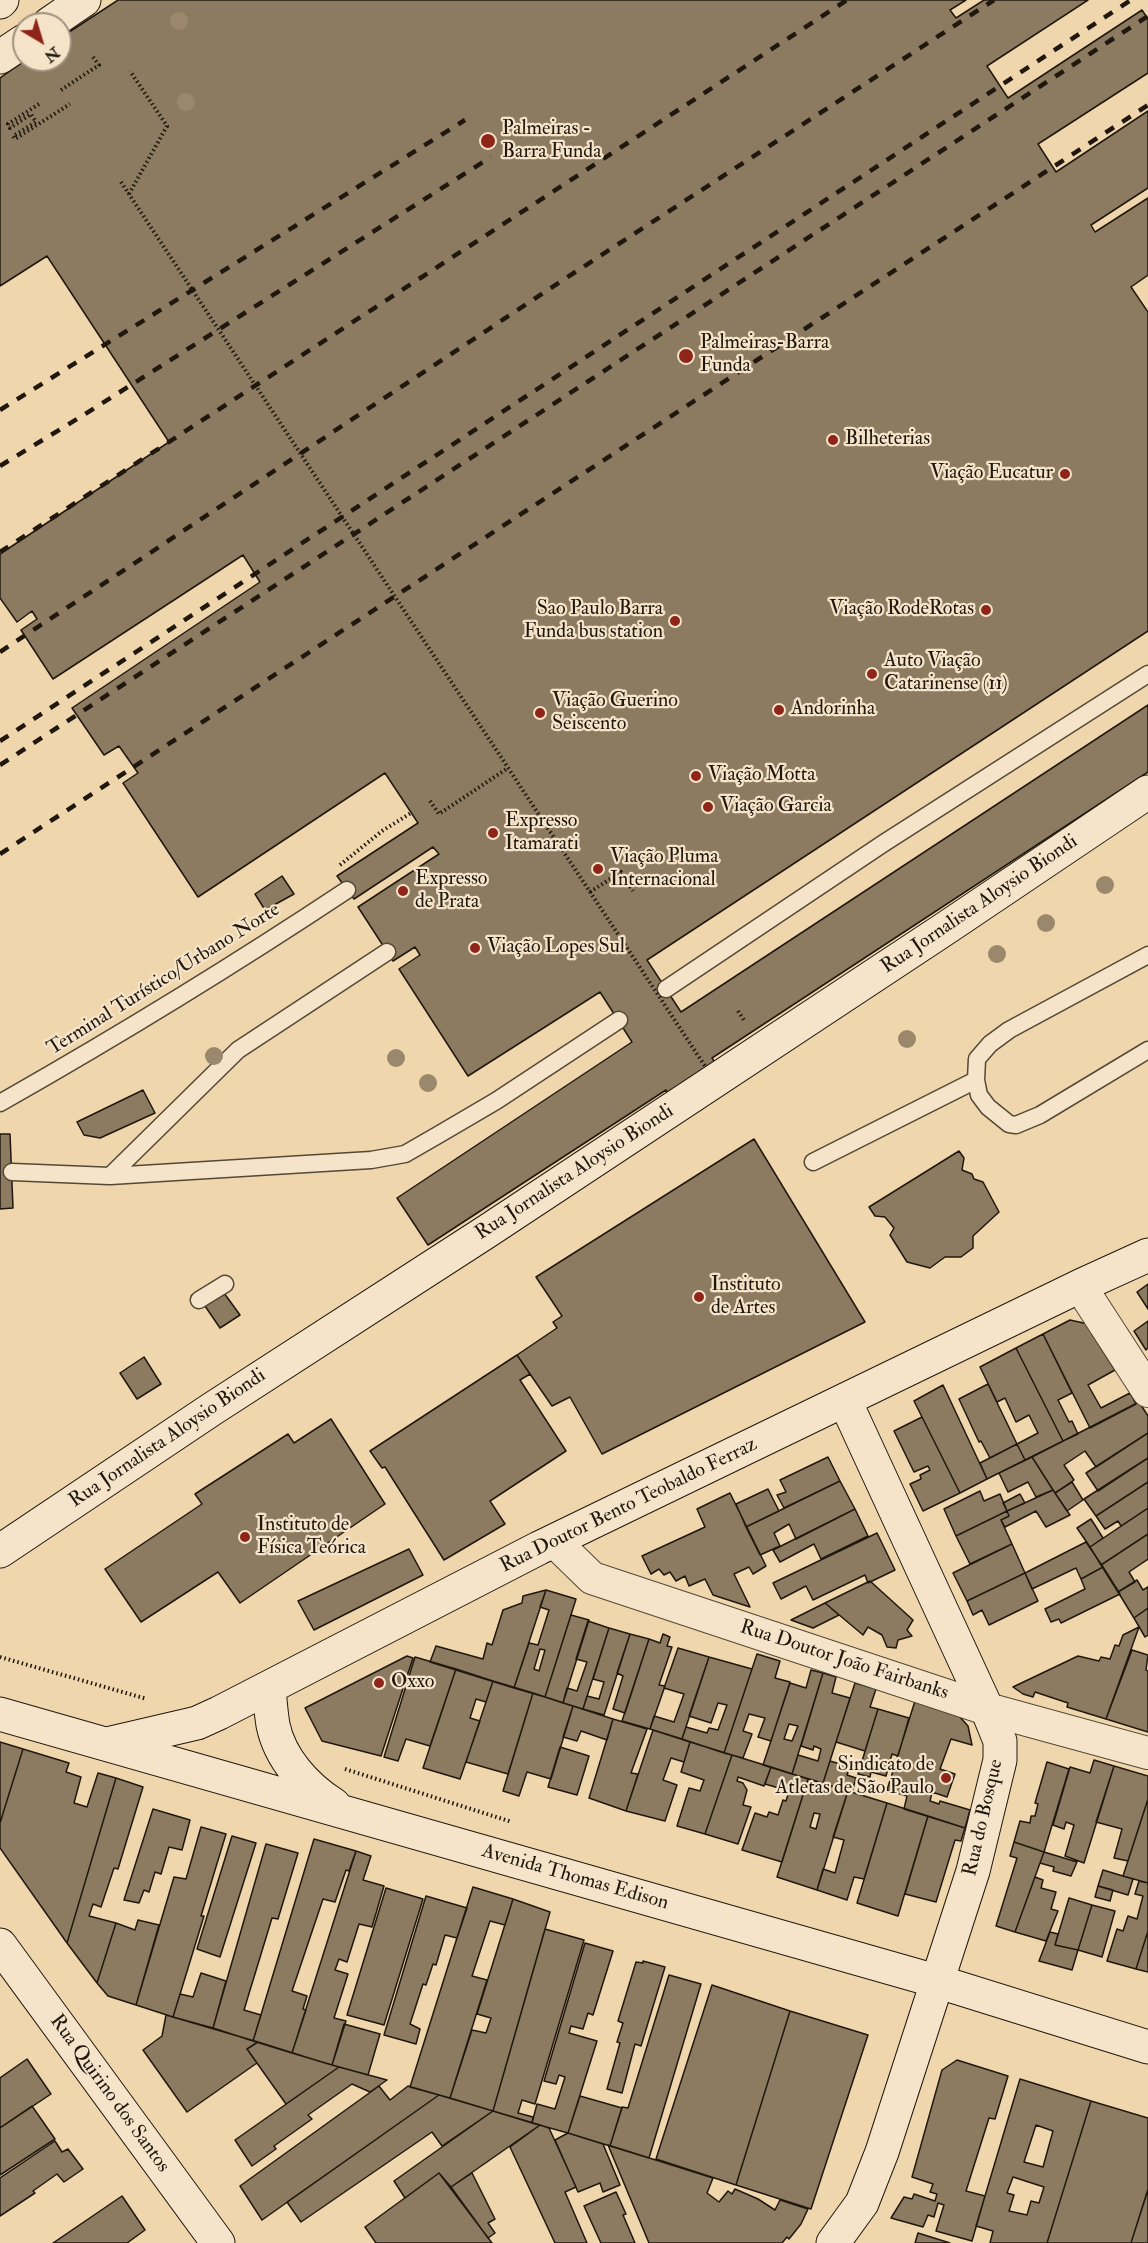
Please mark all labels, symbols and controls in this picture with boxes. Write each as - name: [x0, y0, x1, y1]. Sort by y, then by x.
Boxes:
- north arrow: [12, 12, 72, 72]
- text: N: [40, 42, 64, 67]
- place label: Palmeiras - Barra Funda: [502, 118, 601, 165]
- marker: Palmeiras - Barra Funda: [479, 132, 497, 150]
- place label: Palmeiras-Barra Funda: [700, 332, 829, 379]
- marker: Palmeiras-Barra Funda: [677, 347, 695, 365]
- place label: Bilheterias: [845, 428, 930, 452]
- marker: Bilheterias: [826, 433, 840, 447]
- place label: Viação Eucatur: [930, 462, 1053, 486]
- marker: Viação Eucatur: [1058, 467, 1072, 481]
- place label: Sao Paulo Barra Funda bus station: [524, 598, 663, 645]
- place label: Viação RodeRotas: [829, 598, 974, 622]
- marker: Viação RodeRotas: [979, 603, 993, 617]
- marker: Sao Paulo Barra Funda bus station: [668, 614, 682, 628]
- place label: Auto Viação Catarinense (11): [884, 650, 1008, 697]
- marker: Auto Viação Catarinense (11): [865, 667, 879, 681]
- place label: Viação Guerino Seiscento: [552, 690, 678, 737]
- place label: Andorinha: [791, 698, 875, 722]
- marker: Andorinha: [772, 703, 786, 717]
- marker: Viação Guerino Seiscento: [533, 706, 547, 720]
- place label: Viação Motta: [708, 764, 816, 788]
- marker: Viação Motta: [689, 769, 703, 783]
- place label: Viação Garcia: [720, 795, 832, 819]
- marker: Viação Garcia: [701, 800, 715, 814]
- place label: Expresso Itamarati: [505, 810, 579, 857]
- marker: Expresso Itamarati: [486, 826, 500, 840]
- street label: Rua Jornalista Aloysio Biondi: [877, 830, 1083, 980]
- place label: Viação Pluma Internacional: [610, 846, 719, 893]
- marker: Viação Pluma Internacional: [591, 862, 605, 876]
- place label: Expresso de Prata: [415, 868, 487, 915]
- marker: Expresso de Prata: [396, 884, 410, 898]
- street label: Terminal Turístico/Urbano Norte: [43, 898, 285, 1062]
- place label: Viação Lopes Sul: [487, 936, 625, 960]
- marker: Viação Lopes Sul: [468, 941, 482, 955]
- street label: Rua Jornalista Aloysio Biondi: [471, 1100, 679, 1246]
- place label: Instituto de Artes: [711, 1274, 781, 1321]
- marker: Instituto de Artes: [692, 1290, 706, 1304]
- street label: Rua Jornalista Aloysio Biondi: [65, 1364, 271, 1514]
- street label: Rua Doutor Bento Teobaldo Ferraz: [497, 1433, 761, 1579]
- place label: Instituto de Física Teórica: [257, 1514, 366, 1561]
- marker: Instituto de Física Teórica: [238, 1530, 252, 1544]
- street label: Rua Doutor João Fairbanks: [737, 1616, 951, 1706]
- place label: Oxxo: [391, 1671, 434, 1695]
- marker: Oxxo: [372, 1676, 386, 1690]
- place label: Sindicato de Atletas de São Paulo: [776, 1754, 934, 1801]
- street label: Rua do Bosque: [959, 1757, 1009, 1879]
- marker: Sindicato de Atletas de São Paulo: [939, 1771, 953, 1785]
- street label: Avenida Thomas Edison: [479, 1840, 671, 1916]
- street label: Rua Quirino dos Santos: [44, 2010, 174, 2178]

